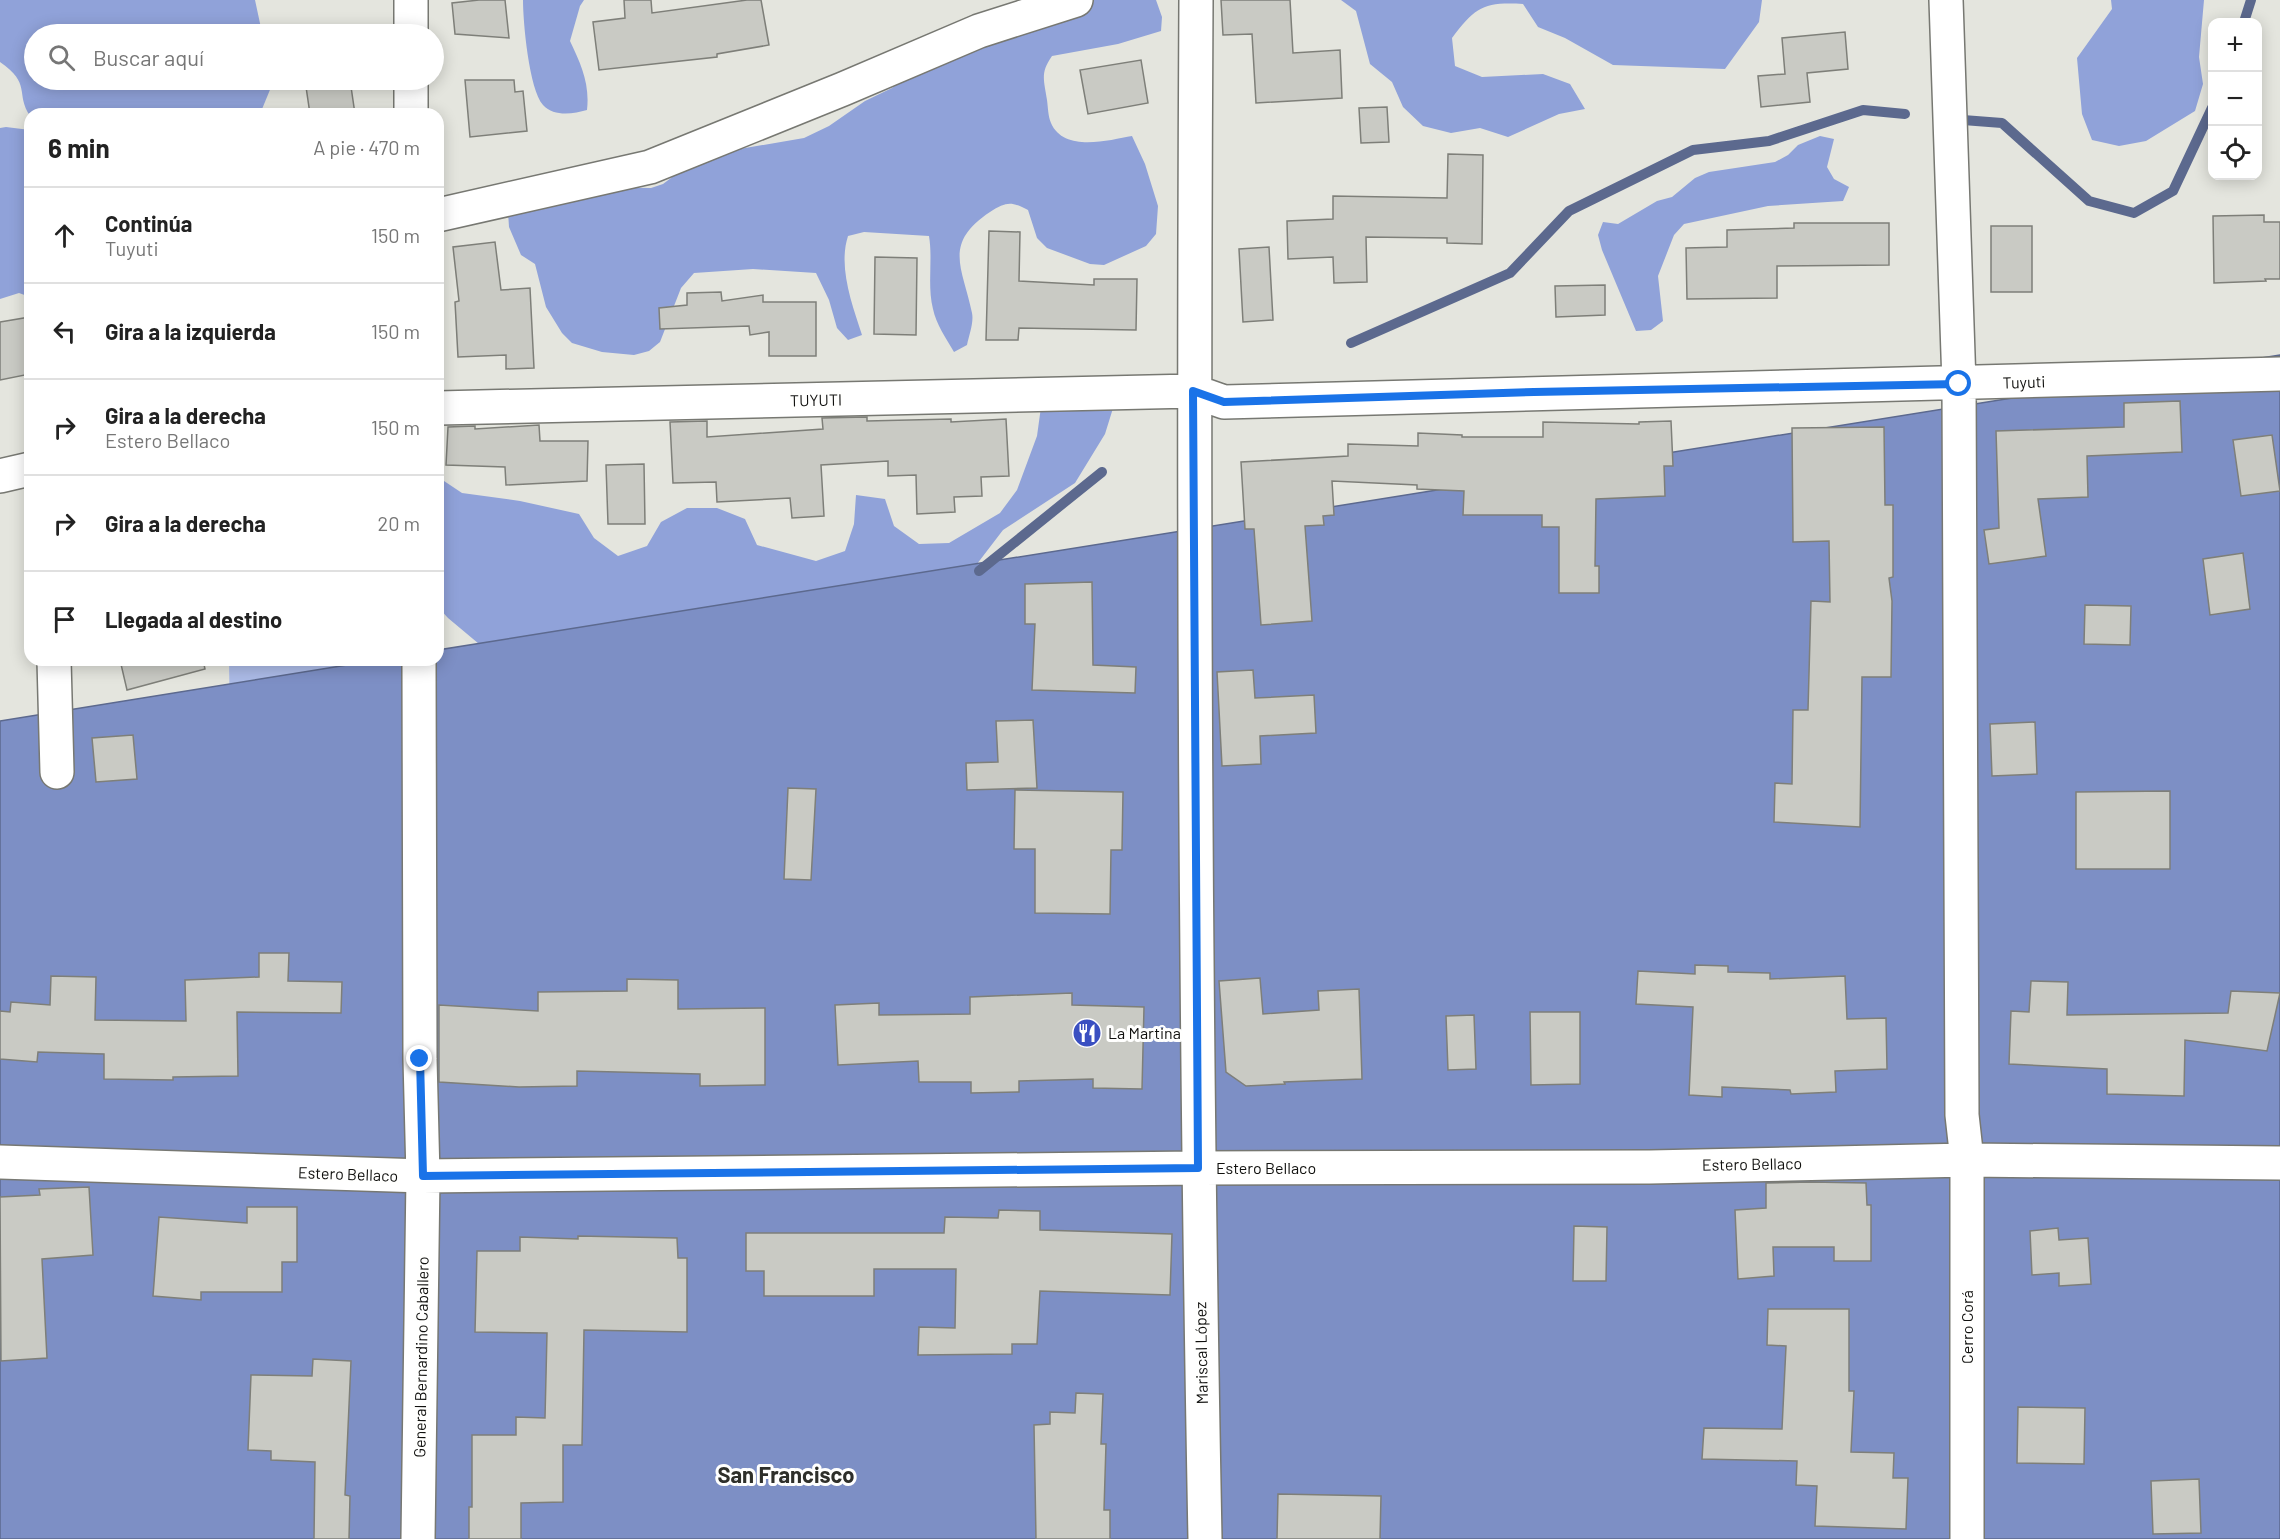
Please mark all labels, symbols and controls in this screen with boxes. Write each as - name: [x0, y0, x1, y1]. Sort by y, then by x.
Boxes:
- map controls: [2208, 18, 2262, 180]
- button: +: [2208, 18, 2262, 72]
- search box: [24, 24, 444, 90]
- icon: search: [45, 41, 78, 74]
- text: Buscar aquí: [93, 44, 204, 70]
- button: −: [2208, 72, 2262, 126]
- button: locate: [2208, 126, 2262, 180]
- text: 6 min: [48, 132, 110, 163]
- text: A pie · 470 m: [313, 135, 420, 159]
- text: Continúa: [105, 210, 192, 236]
- icon: ahead: [48, 219, 81, 252]
- text: 150 m: [371, 223, 420, 247]
- text: Tuyuti: [105, 236, 159, 260]
- icon: left: [48, 315, 81, 348]
- text: Gira a la izquierda: [105, 318, 276, 344]
- text: 150 m: [371, 319, 420, 343]
- route start: [1945, 370, 1971, 396]
- street label: Tuyuti: [2002, 371, 2046, 392]
- street label: TUYUTI: [790, 390, 842, 409]
- text: Gira a la derecha: [105, 402, 266, 428]
- icon: right: [48, 411, 81, 444]
- text: 150 m: [371, 415, 420, 439]
- text: Estero Bellaco: [105, 428, 230, 452]
- icon: right: [48, 507, 81, 540]
- text: Gira a la derecha: [105, 510, 266, 536]
- text: 20 m: [377, 511, 420, 535]
- icon: arrive: [48, 603, 81, 636]
- text: Llegada al destino: [105, 606, 282, 632]
- restaurant icon: La Martina: [1071, 1017, 1103, 1049]
- place label: La Martina: [1108, 1023, 1181, 1042]
- route end: [406, 1045, 432, 1071]
- street label: Estero Bellaco: [1702, 1153, 1802, 1174]
- street label: Estero Bellaco: [1216, 1158, 1316, 1177]
- street label: Estero Bellaco: [298, 1162, 398, 1185]
- street label: General Bernardino Caballero: [409, 1256, 432, 1458]
- street label: Cerro Corá: [1957, 1290, 1976, 1364]
- street label: Mariscal López: [1190, 1302, 1211, 1404]
- district label: San Francisco: [718, 1461, 854, 1487]

